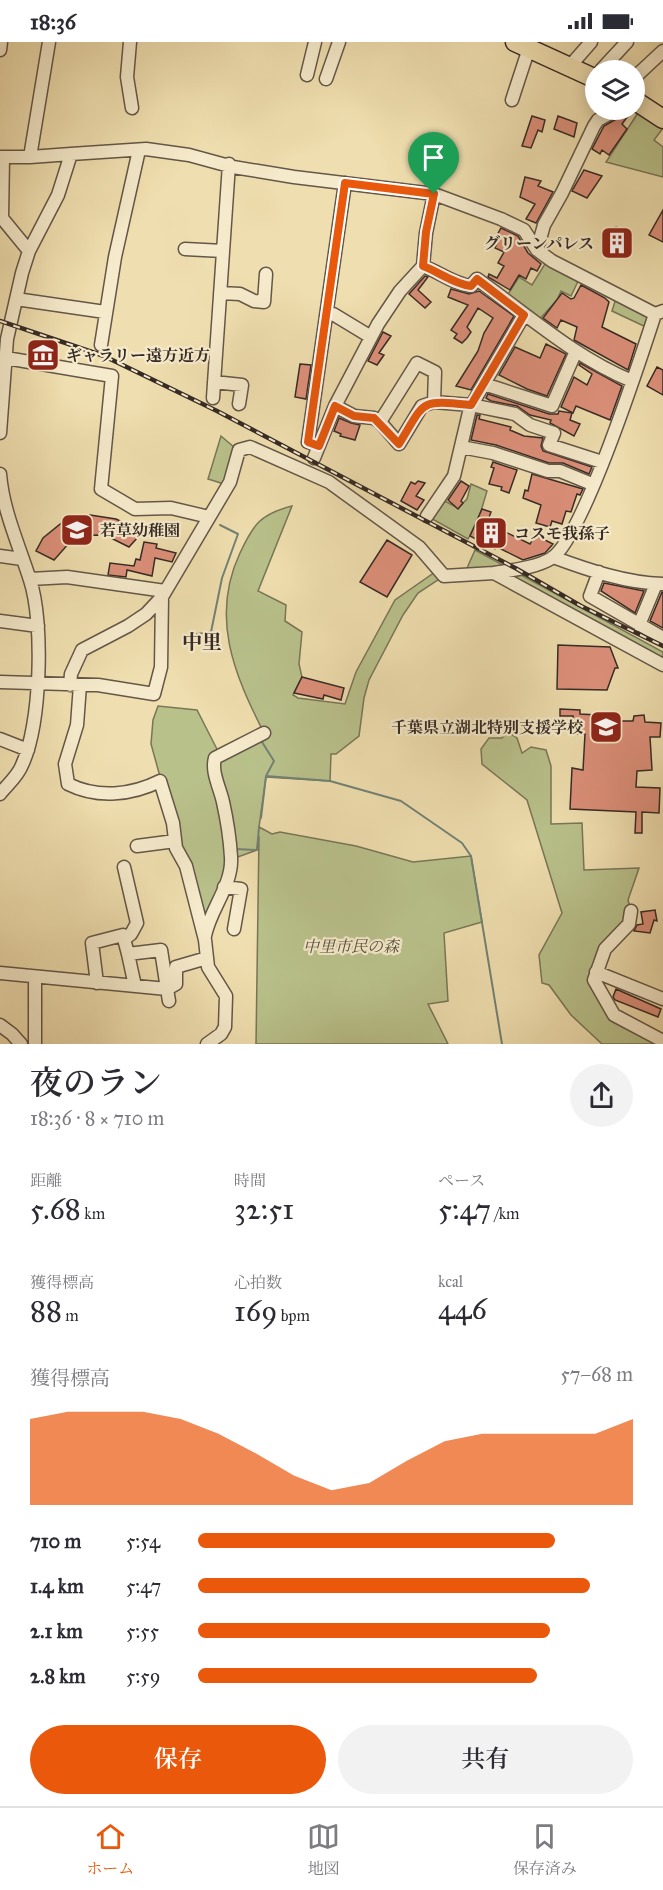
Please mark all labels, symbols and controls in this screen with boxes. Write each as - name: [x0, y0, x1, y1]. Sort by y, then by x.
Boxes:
- text: 18:36: [30, 8, 76, 35]
- map controls: [585, 60, 645, 120]
- button: layers: [585, 60, 645, 120]
- pin: [408, 132, 459, 194]
- icon: arrive: [417, 141, 450, 174]
- building icon: グリーンパレス: [599, 225, 635, 261]
- place label: グリーンパレス: [484, 234, 594, 253]
- museum icon: ギャラリー遠方近方: [25, 337, 61, 373]
- place label: ギャラリー遠方近方: [66, 346, 210, 365]
- school or university icon: 若草幼稚園: [59, 512, 95, 548]
- building icon: コスモ我孫子: [473, 515, 509, 551]
- place label: 若草幼稚園: [100, 521, 180, 540]
- place label: コスモ我孫子: [514, 524, 610, 543]
- district label: 中里: [182, 630, 222, 654]
- school or university icon: 千葉県立湖北特別支援学校: [588, 709, 624, 745]
- place label: 千葉県立湖北特別支援学校: [391, 718, 584, 737]
- park label: 中里市民の森: [303, 937, 401, 956]
- text: 夜のラン: [30, 1063, 162, 1103]
- button: share: [570, 1064, 633, 1127]
- text: 18:36 · 8 × 710 m: [30, 1106, 164, 1130]
- text: 距離: [30, 1171, 62, 1190]
- text: 時間: [234, 1171, 266, 1190]
- text: ペース: [438, 1171, 485, 1190]
- text: 5.68: [30, 1191, 81, 1227]
- text: 32:51: [234, 1191, 294, 1227]
- text: 5:47: [438, 1191, 491, 1227]
- text: km: [81, 1204, 105, 1223]
- text: /km: [491, 1204, 520, 1223]
- text: kcal: [438, 1272, 463, 1291]
- text: 獲得標高: [30, 1273, 94, 1292]
- text: 心拍数: [234, 1273, 282, 1292]
- text: 446: [438, 1291, 487, 1327]
- text: 88: [30, 1293, 62, 1329]
- text: 169: [234, 1293, 277, 1329]
- text: m: [62, 1306, 79, 1325]
- text: bpm: [277, 1306, 310, 1325]
- text: 57–68 m: [561, 1362, 633, 1386]
- text: 獲得標高: [30, 1366, 110, 1390]
- text: 710 m: [30, 1529, 81, 1553]
- text: 5:54: [126, 1529, 160, 1553]
- text: 1.4 km: [30, 1574, 84, 1598]
- text: 5:47: [126, 1574, 161, 1598]
- text: 2.1 km: [30, 1619, 83, 1643]
- text: 5:55: [126, 1619, 159, 1643]
- text: 2.8 km: [30, 1664, 85, 1688]
- text: 5:59: [126, 1664, 160, 1688]
- button: 保存: [30, 1725, 326, 1794]
- button: 共有: [338, 1725, 633, 1794]
- tab: ホーム: [86, 1820, 134, 1879]
- tab: 地図: [307, 1820, 340, 1879]
- tab: 保存済み: [513, 1820, 577, 1879]

